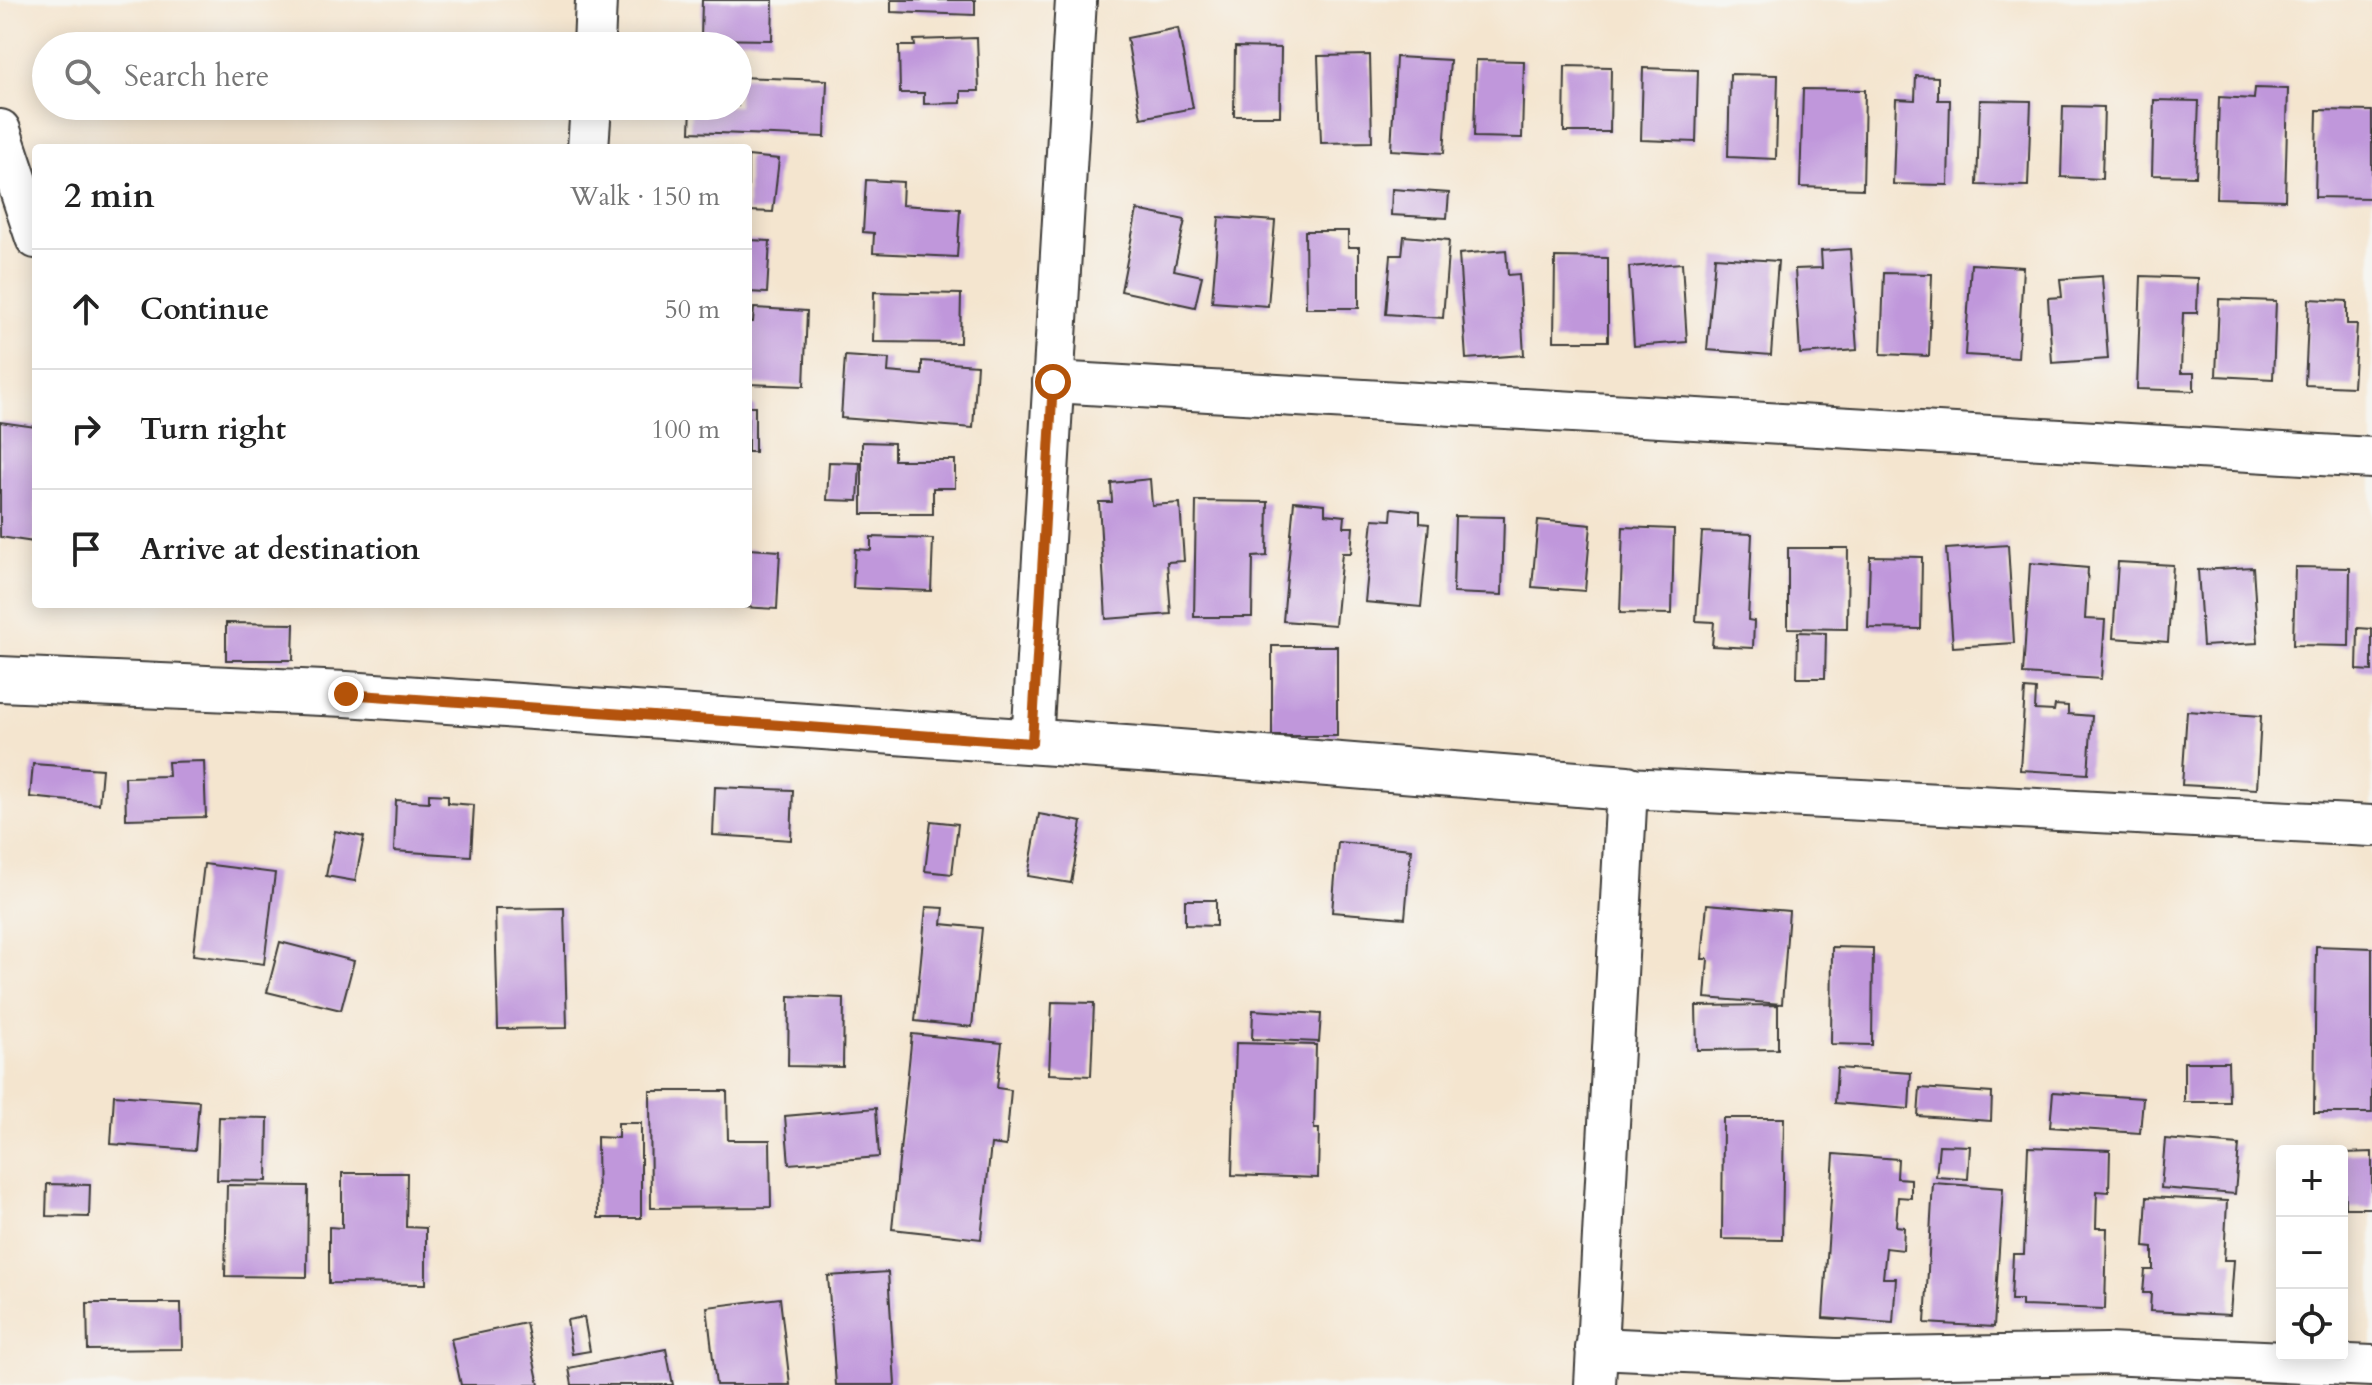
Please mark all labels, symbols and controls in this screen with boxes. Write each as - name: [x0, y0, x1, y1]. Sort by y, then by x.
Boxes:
- search box: [32, 32, 752, 120]
- icon: search: [60, 54, 104, 98]
- text: Search here: [124, 56, 269, 97]
- text: 2 min: [64, 173, 155, 219]
- text: Walk · 150 m: [570, 179, 720, 214]
- icon: ahead: [64, 287, 108, 331]
- text: Continue: [140, 289, 269, 330]
- text: 50 m: [664, 292, 720, 327]
- route start: [1035, 364, 1071, 400]
- icon: right: [64, 407, 108, 451]
- text: Turn right: [140, 409, 286, 450]
- text: 100 m: [651, 412, 720, 447]
- icon: arrive: [64, 527, 108, 571]
- text: Arrive at destination: [140, 529, 420, 570]
- route end: [328, 676, 364, 712]
- map controls: [2276, 1145, 2348, 1361]
- button: +: [2276, 1145, 2348, 1217]
- button: −: [2276, 1217, 2348, 1289]
- button: locate: [2276, 1289, 2348, 1361]

